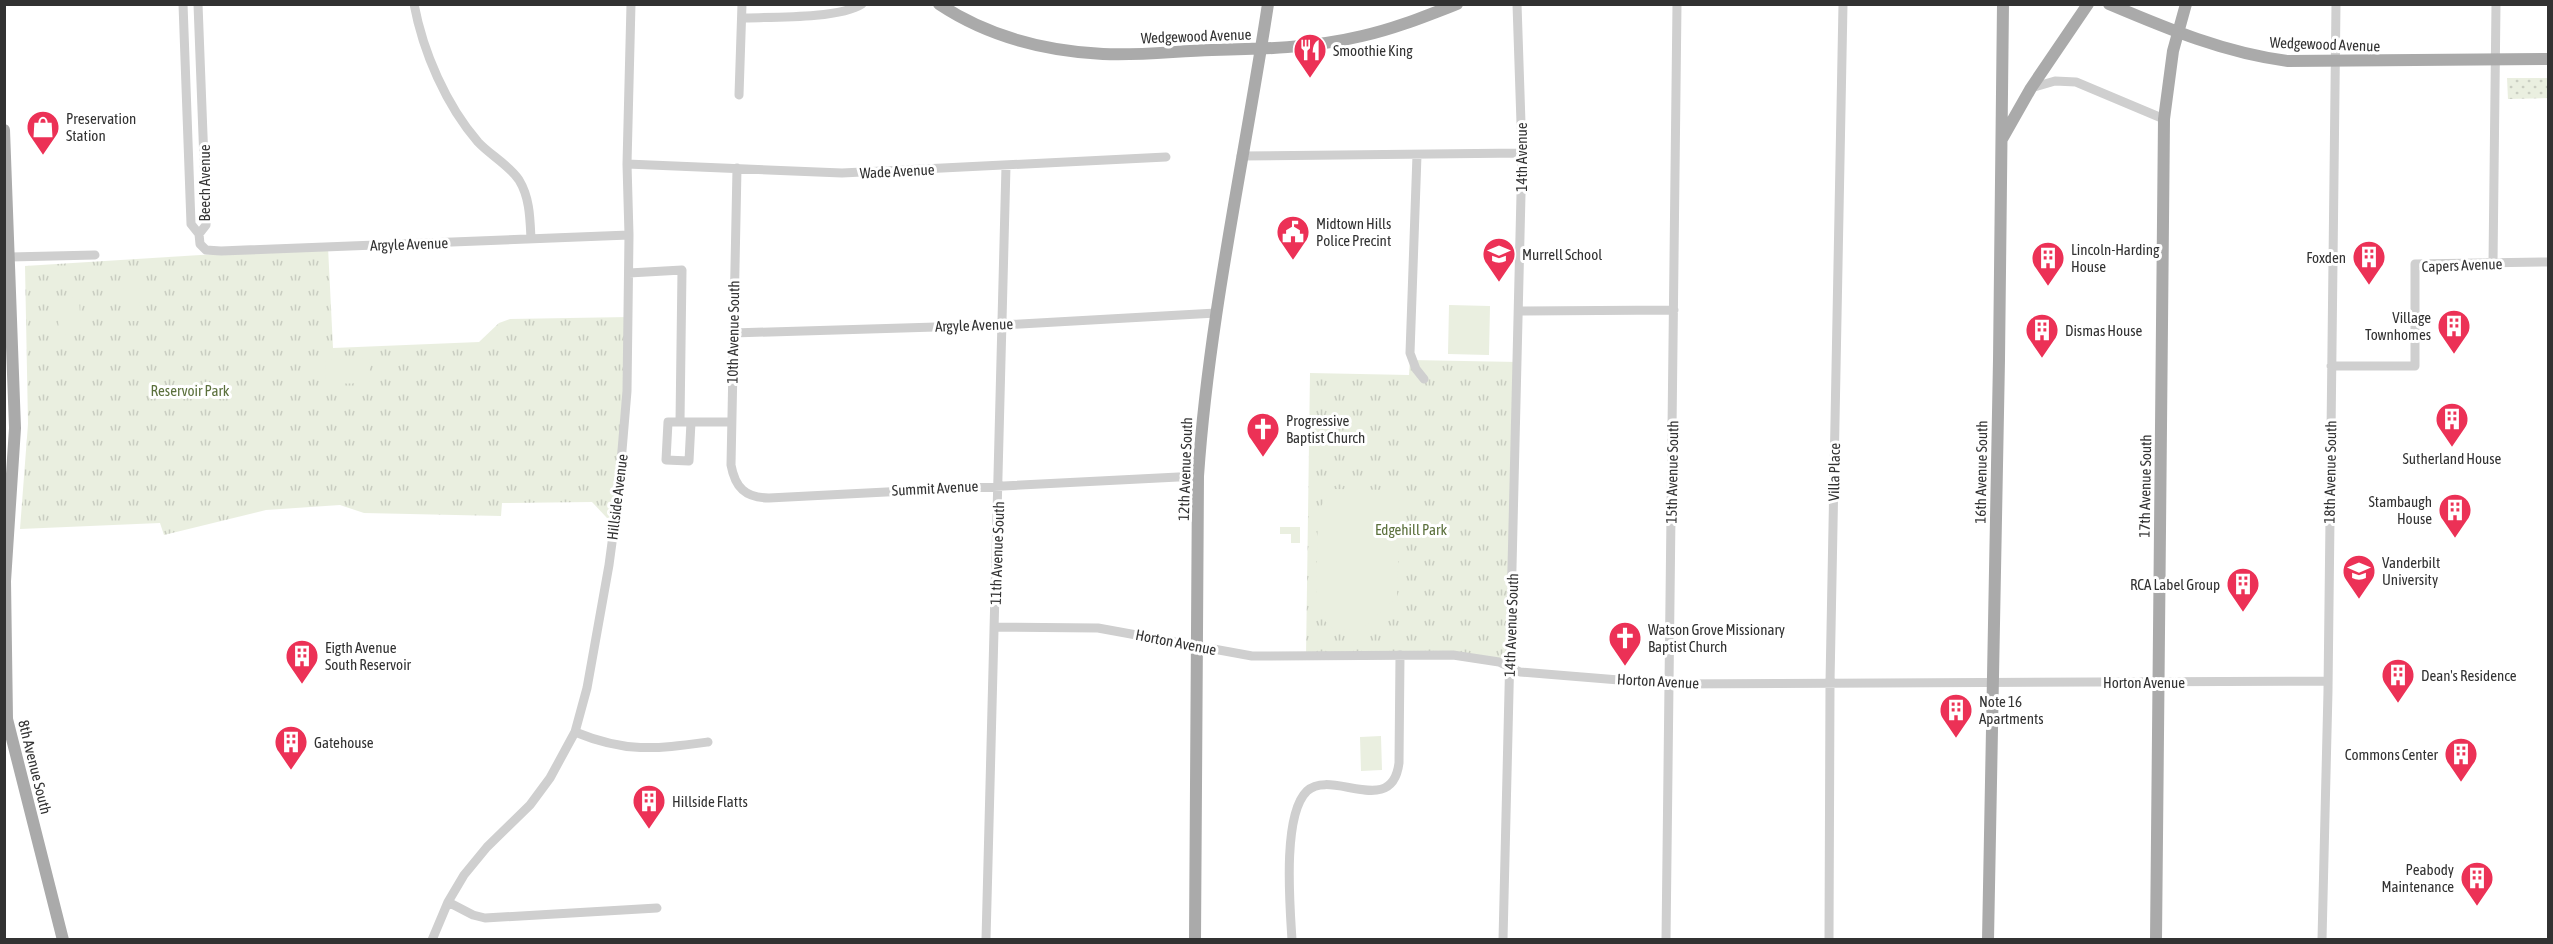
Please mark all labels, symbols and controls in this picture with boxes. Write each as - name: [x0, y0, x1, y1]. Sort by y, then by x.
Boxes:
- street label: Wedgewood Avenue: [1140, 26, 1252, 46]
- restaurant icon: Smoothie King: [1292, 32, 1328, 79]
- street label: Wedgewood Avenue: [2269, 34, 2381, 54]
- place label: Smoothie King: [1333, 42, 1413, 59]
- shop icon: Preservation Station: [25, 109, 61, 156]
- place label: Preservation Station: [66, 110, 136, 144]
- street label: 14th Avenue: [1513, 122, 1530, 192]
- street label: Beech Avenue: [196, 144, 213, 221]
- street label: Wade Avenue: [859, 161, 935, 181]
- public building icon: Midtown Hills Police Precint: [1275, 214, 1311, 261]
- place label: Midtown Hills Police Precint: [1316, 215, 1391, 249]
- street label: Argyle Avenue: [370, 234, 449, 254]
- school or university icon: Murrell School: [1481, 236, 1517, 283]
- building icon: Foxden: [2351, 239, 2387, 286]
- building icon: Lincoln-Harding House: [2030, 240, 2066, 287]
- place label: Lincoln-Harding House: [2071, 241, 2160, 275]
- place label: Murrell School: [1522, 246, 1602, 263]
- place label: Foxden: [2306, 249, 2346, 266]
- street label: Capers Avenue: [2421, 255, 2503, 275]
- street label: 10th Avenue South: [724, 280, 742, 384]
- building icon: Village Townhomes: [2436, 308, 2472, 355]
- place label: Village Townhomes: [2365, 309, 2431, 343]
- building icon: Dismas House: [2024, 312, 2060, 359]
- street label: Argyle Avenue: [935, 315, 1014, 335]
- place label: Dismas House: [2065, 322, 2143, 339]
- park label: Reservoir Park: [151, 382, 230, 399]
- building icon: Sutherland House: [2434, 401, 2470, 448]
- church icon: Progressive Baptist Church: [1245, 411, 1281, 458]
- place label: Progressive Baptist Church: [1286, 412, 1365, 446]
- street label: 12th Avenue South: [1175, 417, 1195, 521]
- street label: 15th Avenue South: [1663, 420, 1681, 524]
- street label: 16th Avenue South: [1972, 420, 1990, 524]
- street label: 18th Avenue South: [2321, 420, 2339, 524]
- street label: 17th Avenue South: [2136, 434, 2154, 538]
- street label: Villa Place: [1825, 442, 1843, 501]
- place label: Sutherland House: [2403, 450, 2502, 467]
- street label: Hillside Avenue: [603, 453, 631, 541]
- street label: Summit Avenue: [891, 477, 979, 499]
- building icon: Stambaugh House: [2437, 492, 2473, 539]
- place label: Stambaugh House: [2369, 493, 2432, 527]
- street label: 11th Avenue South: [987, 501, 1007, 605]
- park label: Edgehill Park: [1375, 521, 1448, 538]
- school or university icon: Vanderbilt University: [2341, 553, 2377, 600]
- place label: Vanderbilt University: [2382, 554, 2440, 588]
- building icon: RCA Label Group: [2225, 566, 2261, 613]
- street label: 14th Avenue South: [1501, 573, 1521, 677]
- place label: RCA Label Group: [2130, 576, 2220, 593]
- church icon: Watson Grove Missionary Baptist Church: [1607, 620, 1643, 667]
- place label: Watson Grove Missionary Baptist Church: [1648, 621, 1785, 655]
- street label: Horton Avenue: [1134, 626, 1218, 658]
- building icon: Eigth Avenue South Reservoir: [284, 638, 320, 685]
- place label: Eigth Avenue South Reservoir: [325, 639, 412, 673]
- building icon: Dean's Residence: [2380, 657, 2416, 704]
- place label: Dean's Residence: [2421, 667, 2517, 684]
- street label: Horton Avenue: [1617, 670, 1700, 692]
- street label: Horton Avenue: [2103, 674, 2185, 691]
- building icon: Note 16 Apartments: [1938, 692, 1974, 739]
- place label: Note 16 Apartments: [1979, 693, 2044, 727]
- street label: 8th Avenue South: [15, 718, 55, 816]
- building icon: Gatehouse: [273, 724, 309, 771]
- place label: Gatehouse: [314, 734, 374, 751]
- building icon: Commons Center: [2443, 736, 2479, 783]
- place label: Commons Center: [2345, 746, 2439, 763]
- building icon: Hillside Flatts: [631, 783, 667, 830]
- place label: Hillside Flatts: [672, 793, 748, 810]
- building icon: Peabody Maintenance: [2459, 860, 2495, 907]
- place label: Peabody Maintenance: [2381, 861, 2454, 895]

